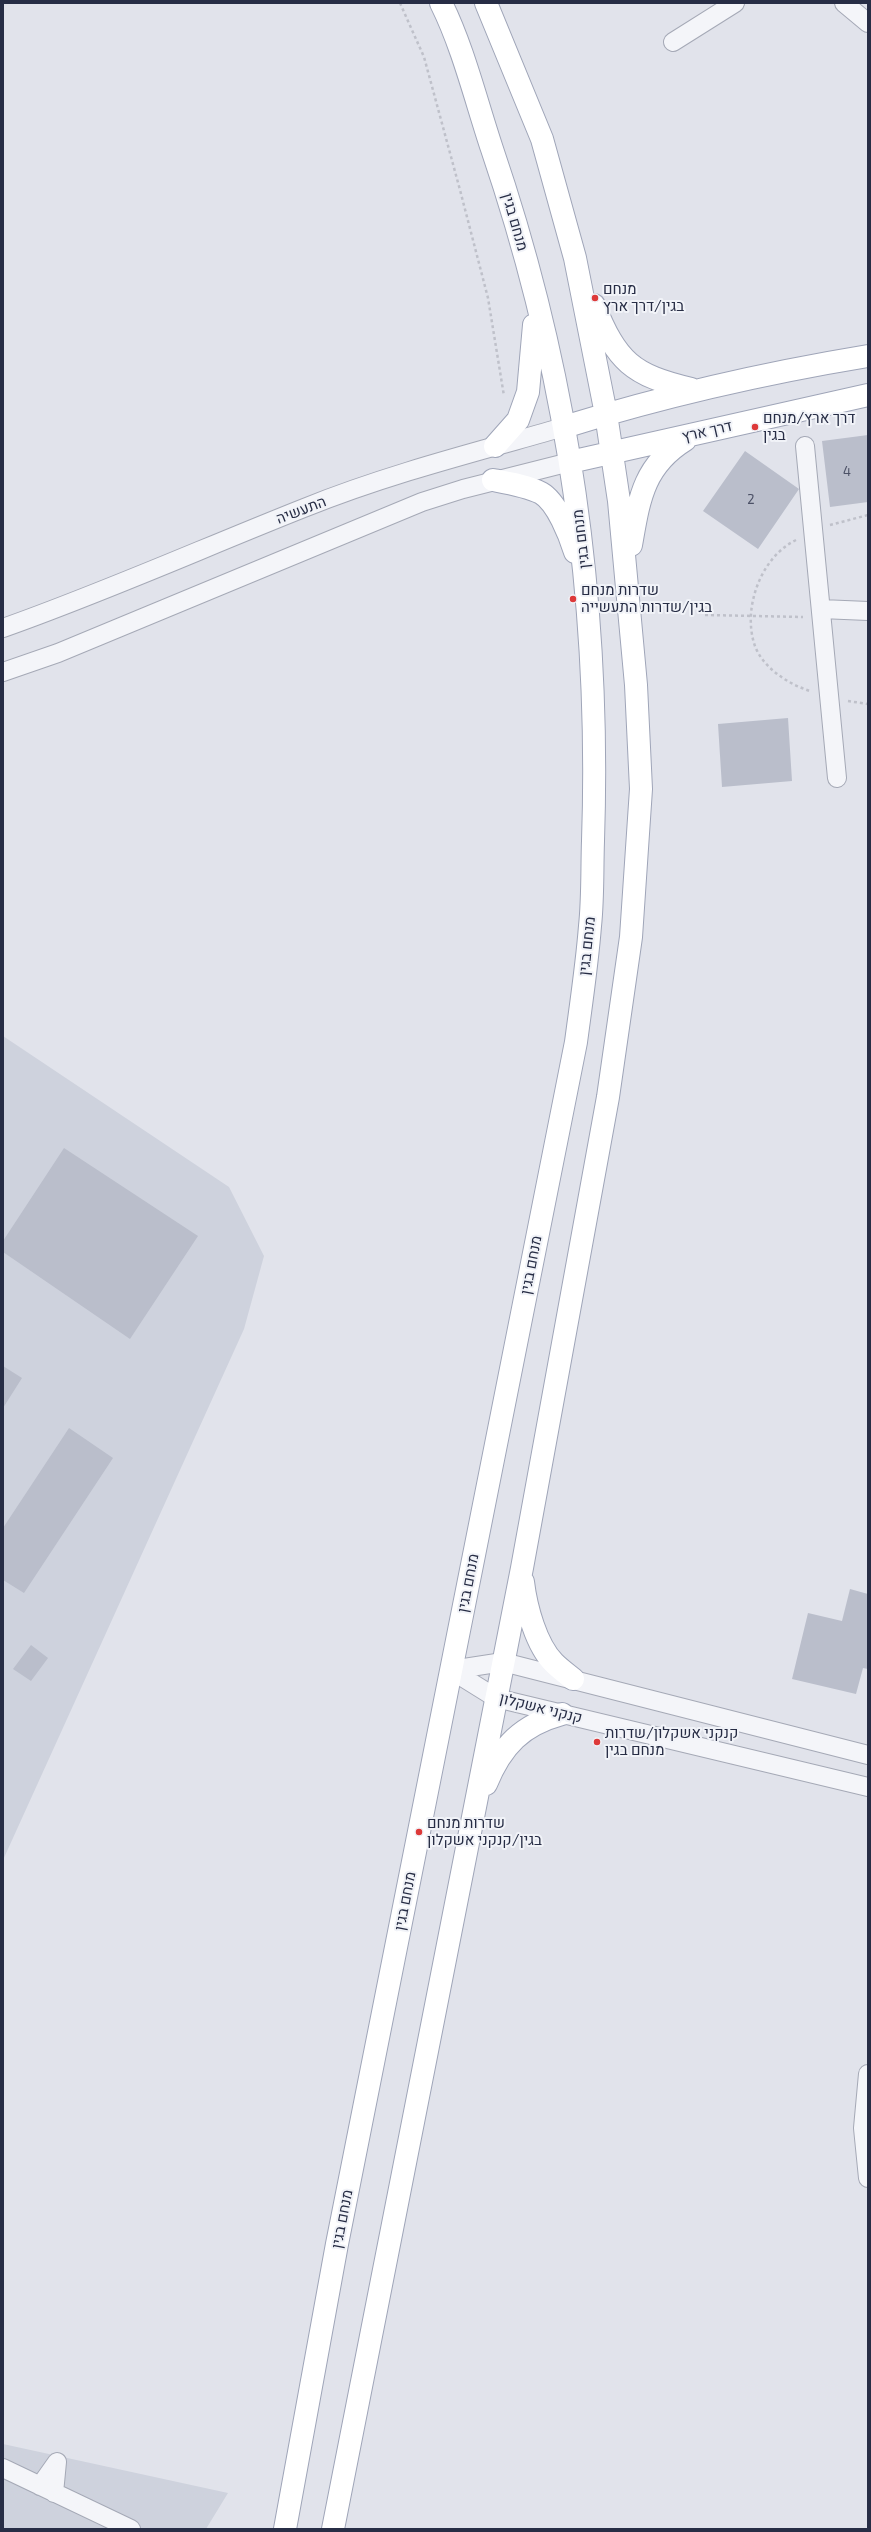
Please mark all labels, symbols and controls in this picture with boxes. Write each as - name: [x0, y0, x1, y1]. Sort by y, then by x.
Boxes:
- street label: מנחם בגין: [498, 191, 532, 253]
- place label: מנחם בגין/דרך ארץ: [603, 280, 684, 315]
- marker: מנחם בגין/דרך ארץ: [590, 293, 600, 303]
- place label: דרך ארץ/מנחם בגין: [763, 409, 855, 444]
- street label: דרך ארץ: [680, 416, 734, 446]
- marker: דרך ארץ/מנחם בגין: [750, 422, 760, 432]
- house number: 4: [843, 464, 851, 480]
- street label: התעשיה: [273, 492, 329, 528]
- house number: 2: [747, 492, 755, 508]
- street label: מנחם בגין: [568, 508, 594, 570]
- place label: שדרות מנחם בגין/שדרות התעשייה: [581, 581, 712, 616]
- marker: שדרות מנחם בגין/שדרות התעשייה: [568, 594, 578, 604]
- street label: מנחם בגין: [575, 915, 599, 977]
- street label: מנחם בגין: [516, 1234, 546, 1296]
- street label: מנחם בגין: [453, 1552, 483, 1614]
- street label: קנקני אשקלון: [498, 1689, 584, 1727]
- place label: קנקני אשקלון/שדרות מנחם בגין: [605, 1724, 738, 1759]
- marker: קנקני אשקלון/שדרות מנחם בגין: [592, 1737, 602, 1747]
- place label: שדרות מנחם בגין/קנקני אשקלון: [427, 1814, 542, 1849]
- marker: שדרות מנחם בגין/קנקני אשקלון: [414, 1827, 424, 1837]
- street label: מנחם בגין: [390, 1870, 420, 1932]
- street label: מנחם בגין: [327, 2188, 357, 2250]

